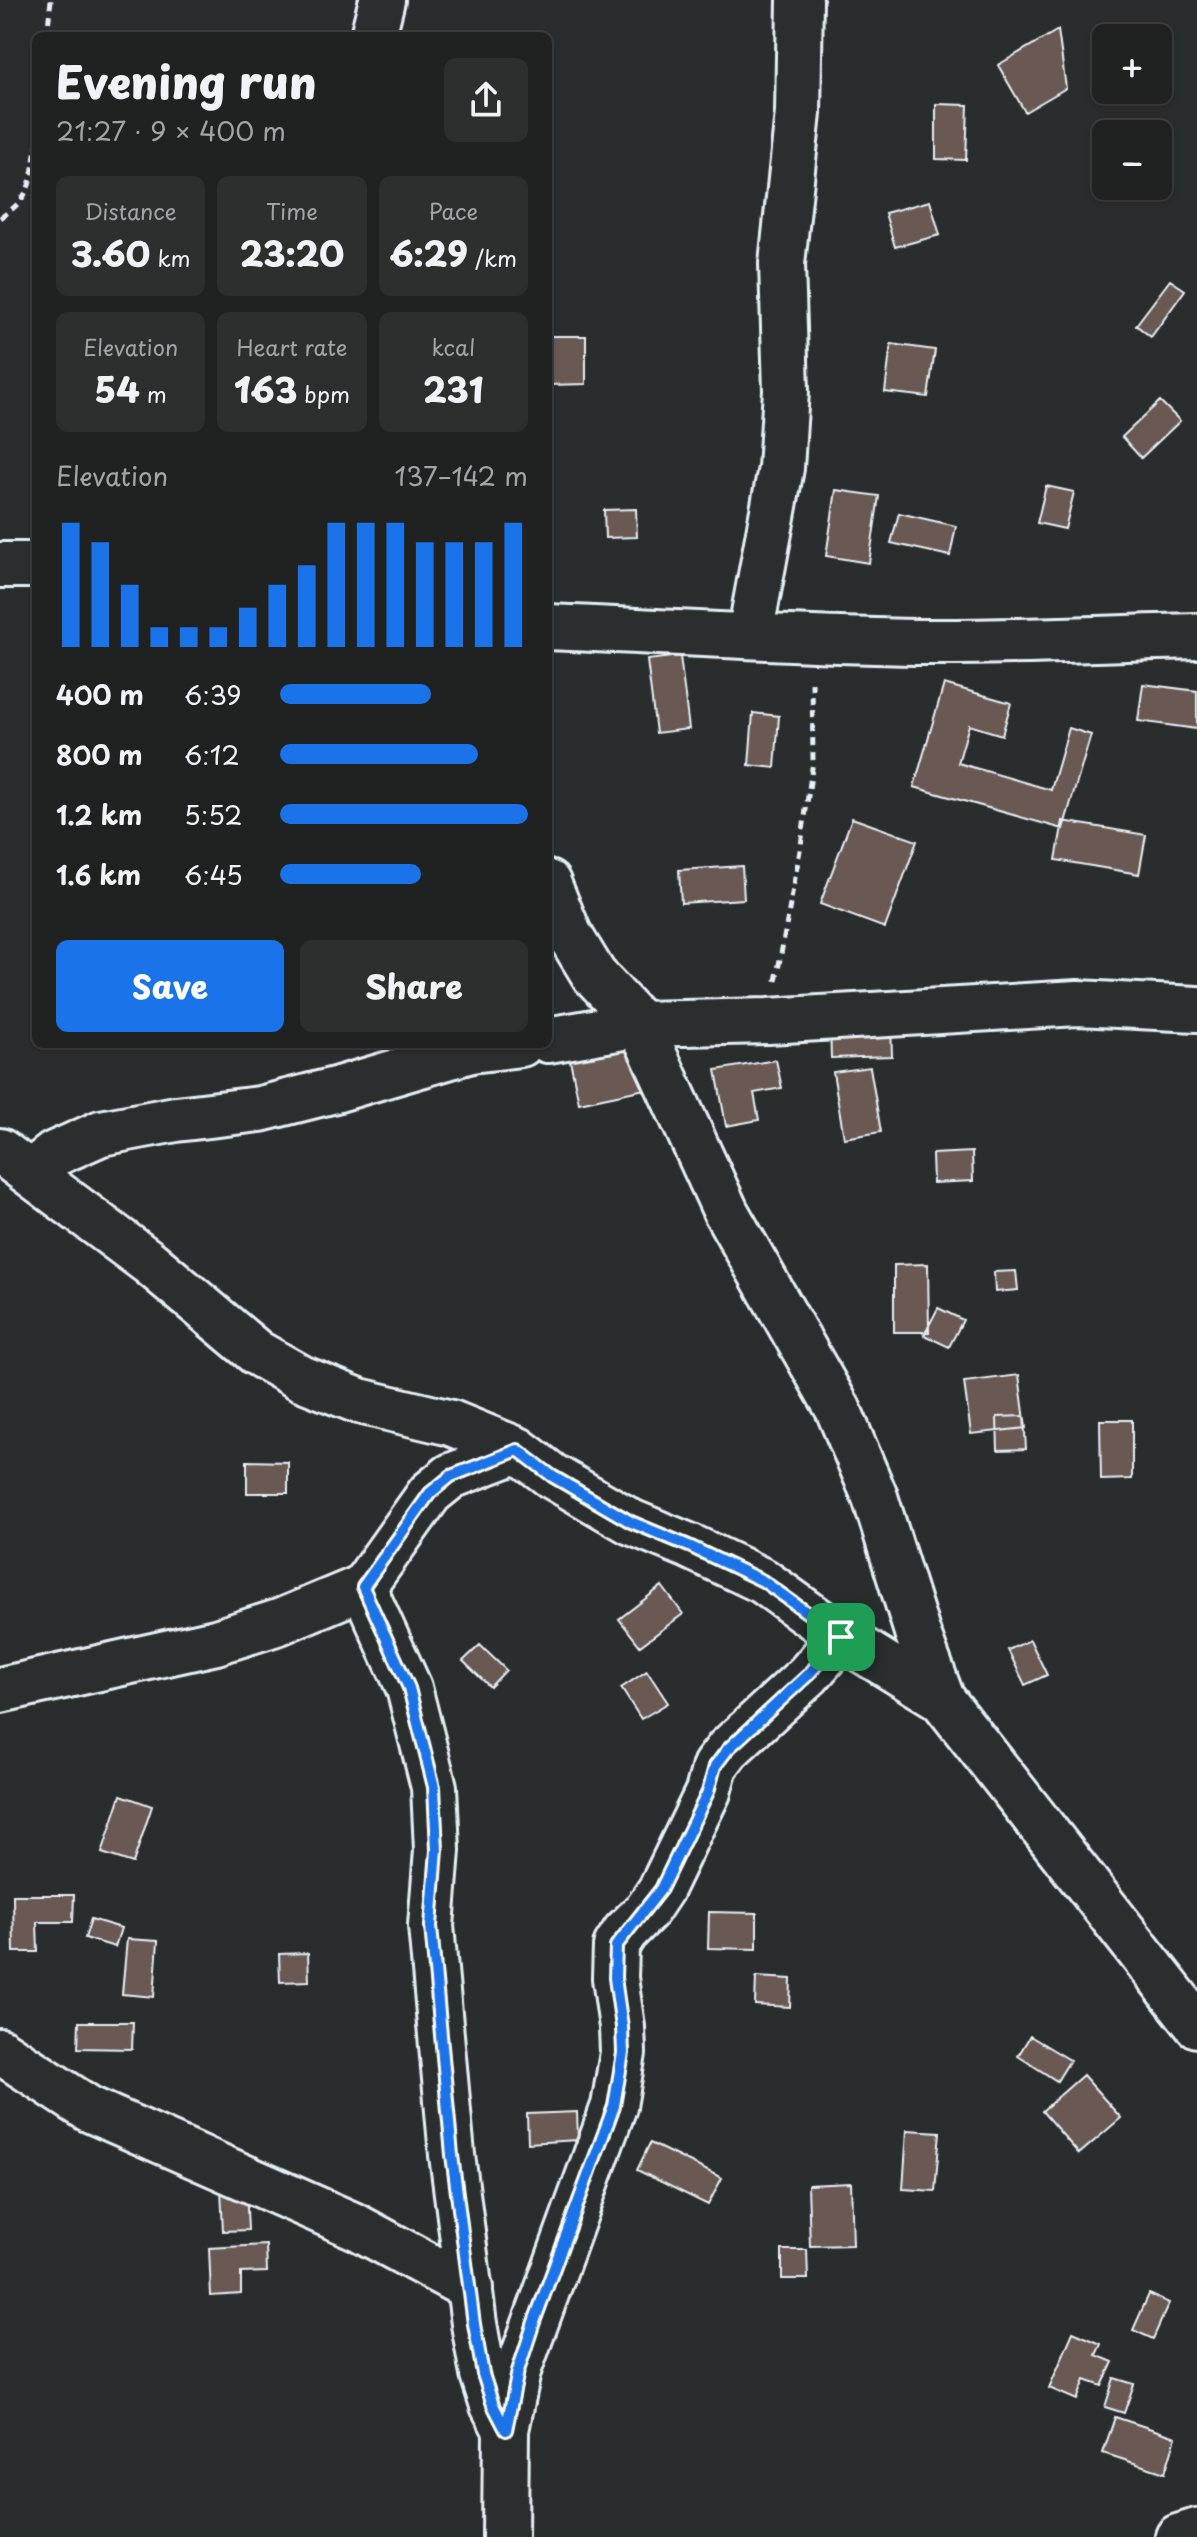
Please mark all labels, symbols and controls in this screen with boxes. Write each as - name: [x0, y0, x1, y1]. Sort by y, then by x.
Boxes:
- map controls: [1092, 24, 1172, 200]
- button: +: [1092, 24, 1172, 104]
- text: Evening run: [56, 48, 317, 114]
- button: share: [444, 58, 528, 142]
- text: 21:27 · 9 × 400 m: [56, 111, 286, 150]
- button: −: [1092, 120, 1172, 200]
- text: Distance: [85, 194, 177, 227]
- text: Time: [266, 194, 318, 227]
- text: Pace: [428, 194, 478, 227]
- text: 3.60: [71, 227, 150, 279]
- text: 23:20: [240, 227, 344, 279]
- text: 6:29: [390, 227, 468, 279]
- text: km: [150, 241, 191, 274]
- text: /km: [468, 241, 517, 274]
- text: Elevation: [83, 330, 178, 363]
- text: Heart rate: [236, 330, 348, 363]
- text: kcal: [431, 330, 475, 363]
- text: 54: [95, 363, 140, 415]
- text: 163: [234, 363, 297, 415]
- text: 231: [423, 363, 484, 415]
- text: m: [140, 377, 167, 410]
- text: bpm: [297, 377, 350, 410]
- text: Elevation: [56, 456, 168, 495]
- text: 137–142 m: [395, 456, 528, 495]
- text: 400 m: [56, 675, 144, 714]
- text: 6:39: [184, 675, 242, 714]
- text: 800 m: [56, 735, 143, 774]
- text: 6:12: [184, 735, 240, 774]
- text: 1.2 km: [56, 795, 142, 834]
- text: 5:52: [184, 795, 242, 834]
- text: 1.6 km: [56, 855, 141, 894]
- text: 6:45: [184, 855, 243, 894]
- button: Save: [56, 940, 284, 1032]
- button: Share: [300, 940, 528, 1032]
- pin: [807, 1603, 875, 1671]
- icon: arrive: [819, 1615, 863, 1659]

